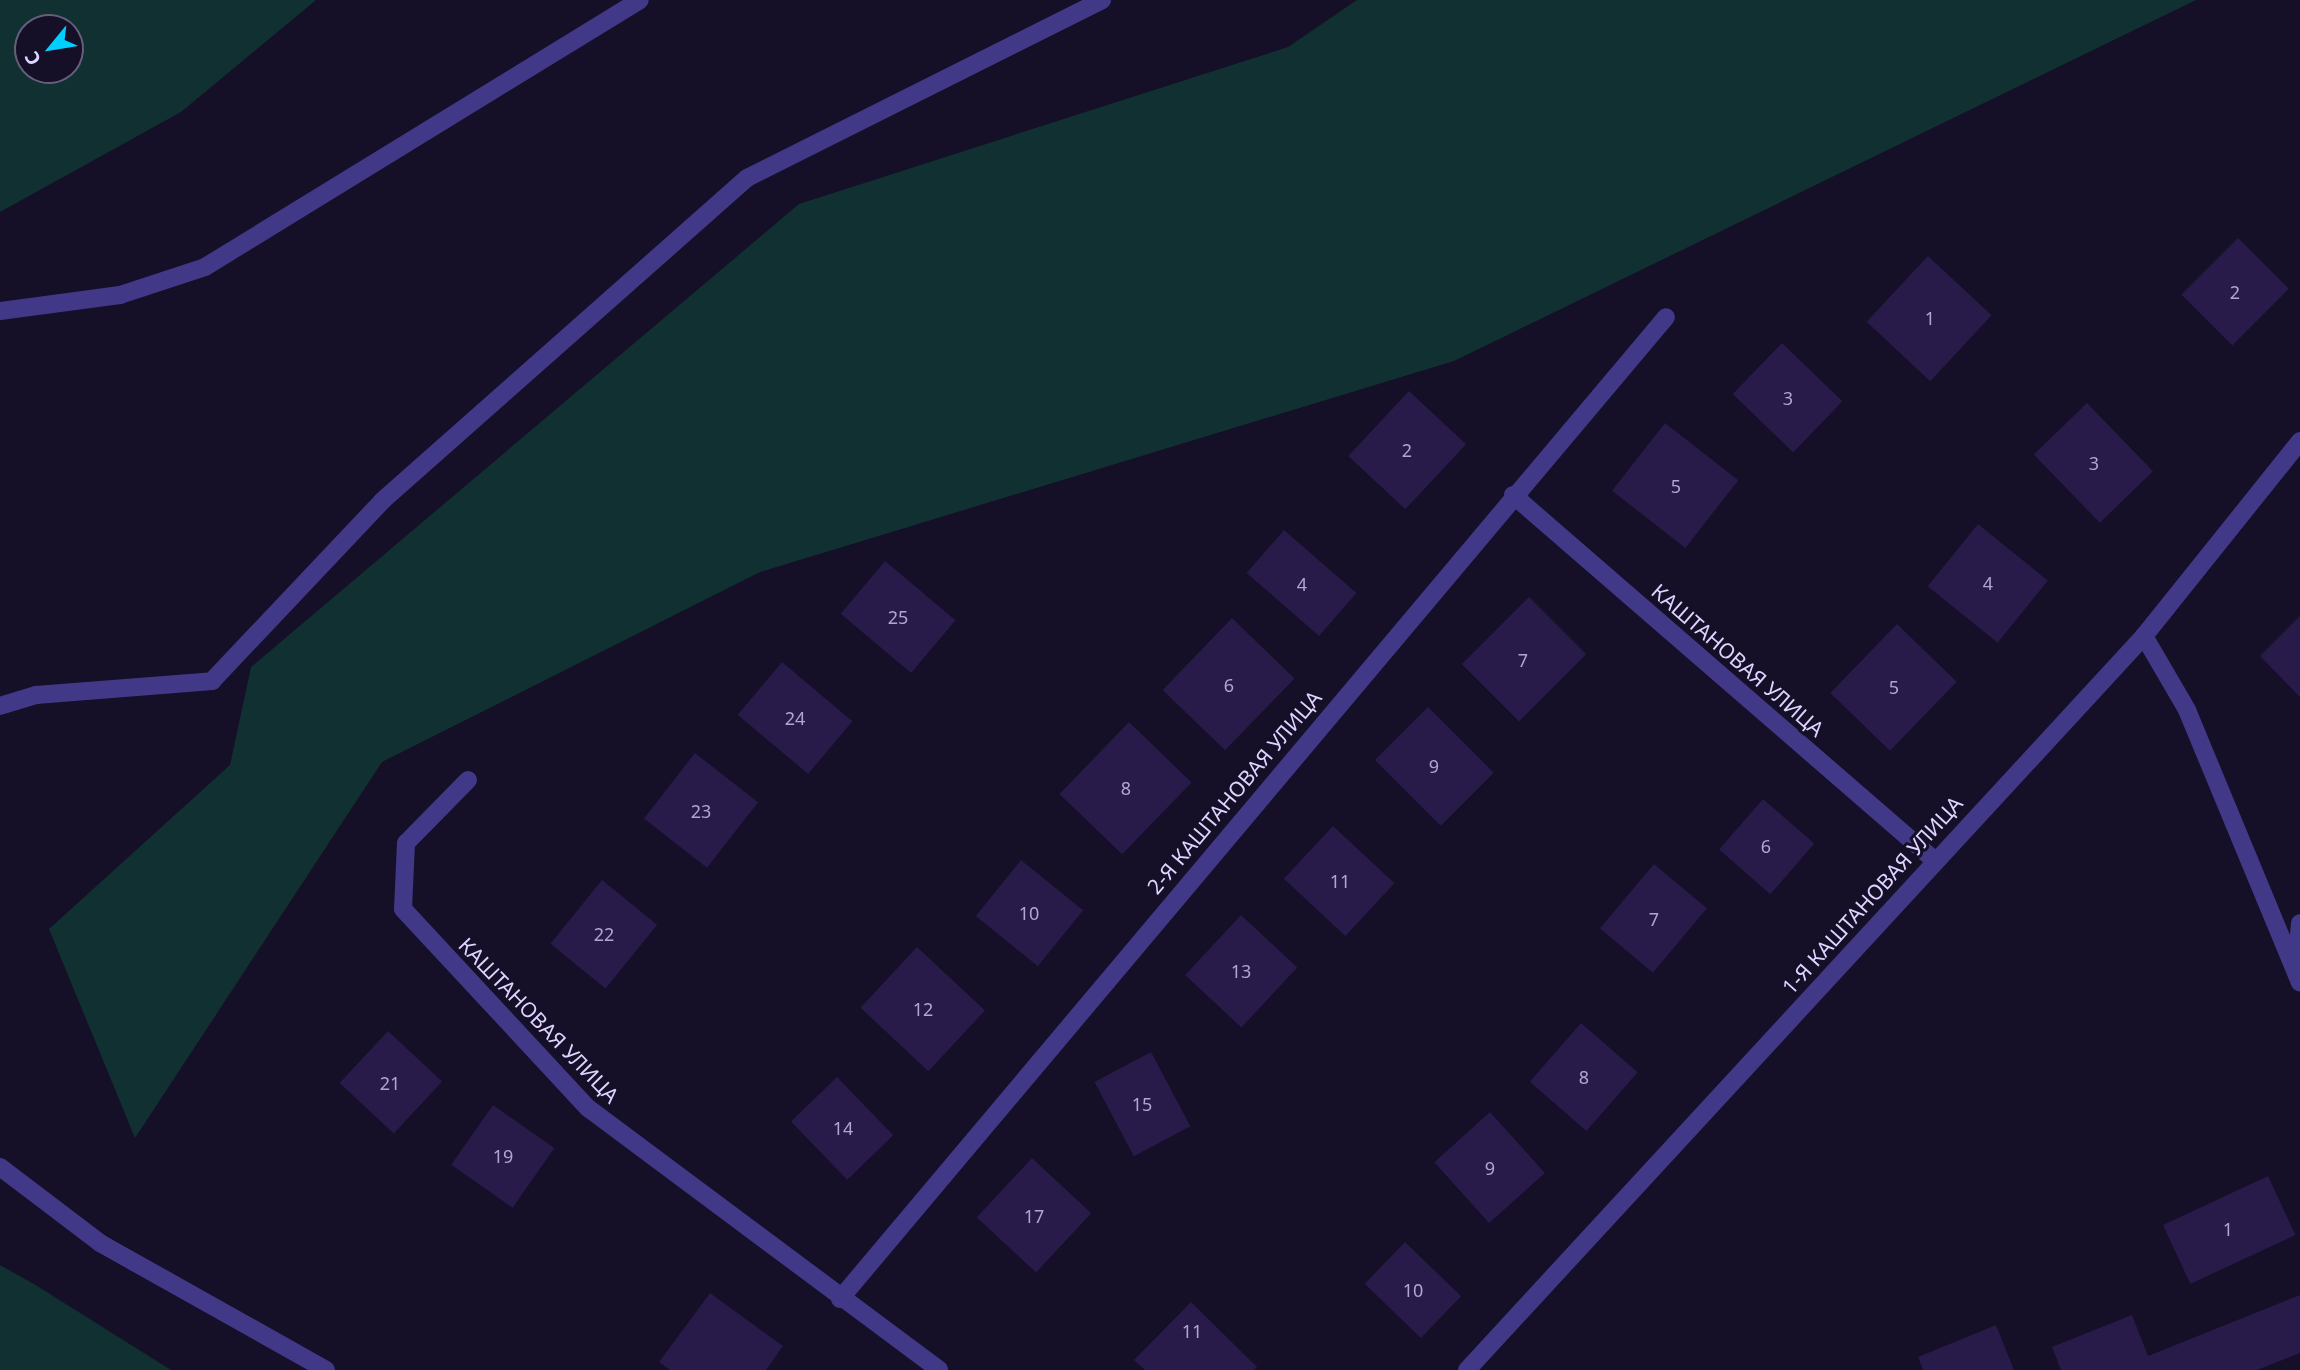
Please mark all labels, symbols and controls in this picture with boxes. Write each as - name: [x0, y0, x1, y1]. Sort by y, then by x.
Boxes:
- north arrow: [14, 14, 84, 84]
- text: С: [18, 47, 47, 70]
- house number: 2: [2230, 281, 2240, 303]
- house number: 1: [1925, 307, 1935, 329]
- house number: 3: [1783, 387, 1793, 409]
- house number: 2: [1402, 439, 1412, 461]
- house number: 3: [2089, 452, 2099, 474]
- house number: 5: [1671, 475, 1681, 497]
- house number: 4: [1983, 572, 1993, 594]
- house number: 4: [1297, 573, 1307, 595]
- street label: КАШТАНОВАЯ УЛИЦА: [1647, 578, 1829, 742]
- house number: 25: [888, 606, 908, 628]
- house number: 7: [1518, 649, 1528, 671]
- house number: 6: [1224, 674, 1234, 696]
- house number: 5: [1889, 676, 1899, 698]
- street label: 2-Я КАШТАНОВАЯ УЛИЦА: [1142, 685, 1326, 899]
- house number: 24: [785, 707, 805, 729]
- house number: 9: [1429, 755, 1439, 777]
- house number: 8: [1121, 777, 1131, 799]
- street label: 1-Я КАШТАНОВАЯ УЛИЦА: [1776, 791, 1968, 999]
- house number: 23: [691, 800, 711, 822]
- house number: 6: [1761, 835, 1771, 857]
- house number: 11: [1330, 870, 1350, 892]
- house number: 10: [1019, 902, 1039, 924]
- house number: 7: [1649, 908, 1659, 930]
- house number: 22: [594, 923, 614, 945]
- street label: КАШТАНОВАЯ УЛИЦА: [454, 932, 624, 1108]
- house number: 13: [1231, 960, 1251, 982]
- house number: 12: [913, 998, 933, 1020]
- house number: 8: [1579, 1066, 1589, 1088]
- house number: 21: [380, 1072, 400, 1094]
- house number: 15: [1132, 1093, 1152, 1115]
- house number: 14: [833, 1117, 853, 1139]
- house number: 19: [493, 1145, 513, 1167]
- house number: 9: [1485, 1157, 1495, 1179]
- house number: 17: [1024, 1205, 1044, 1227]
- house number: 1: [2223, 1218, 2233, 1240]
- house number: 10: [1403, 1279, 1423, 1301]
- house number: 11: [1182, 1320, 1202, 1342]

